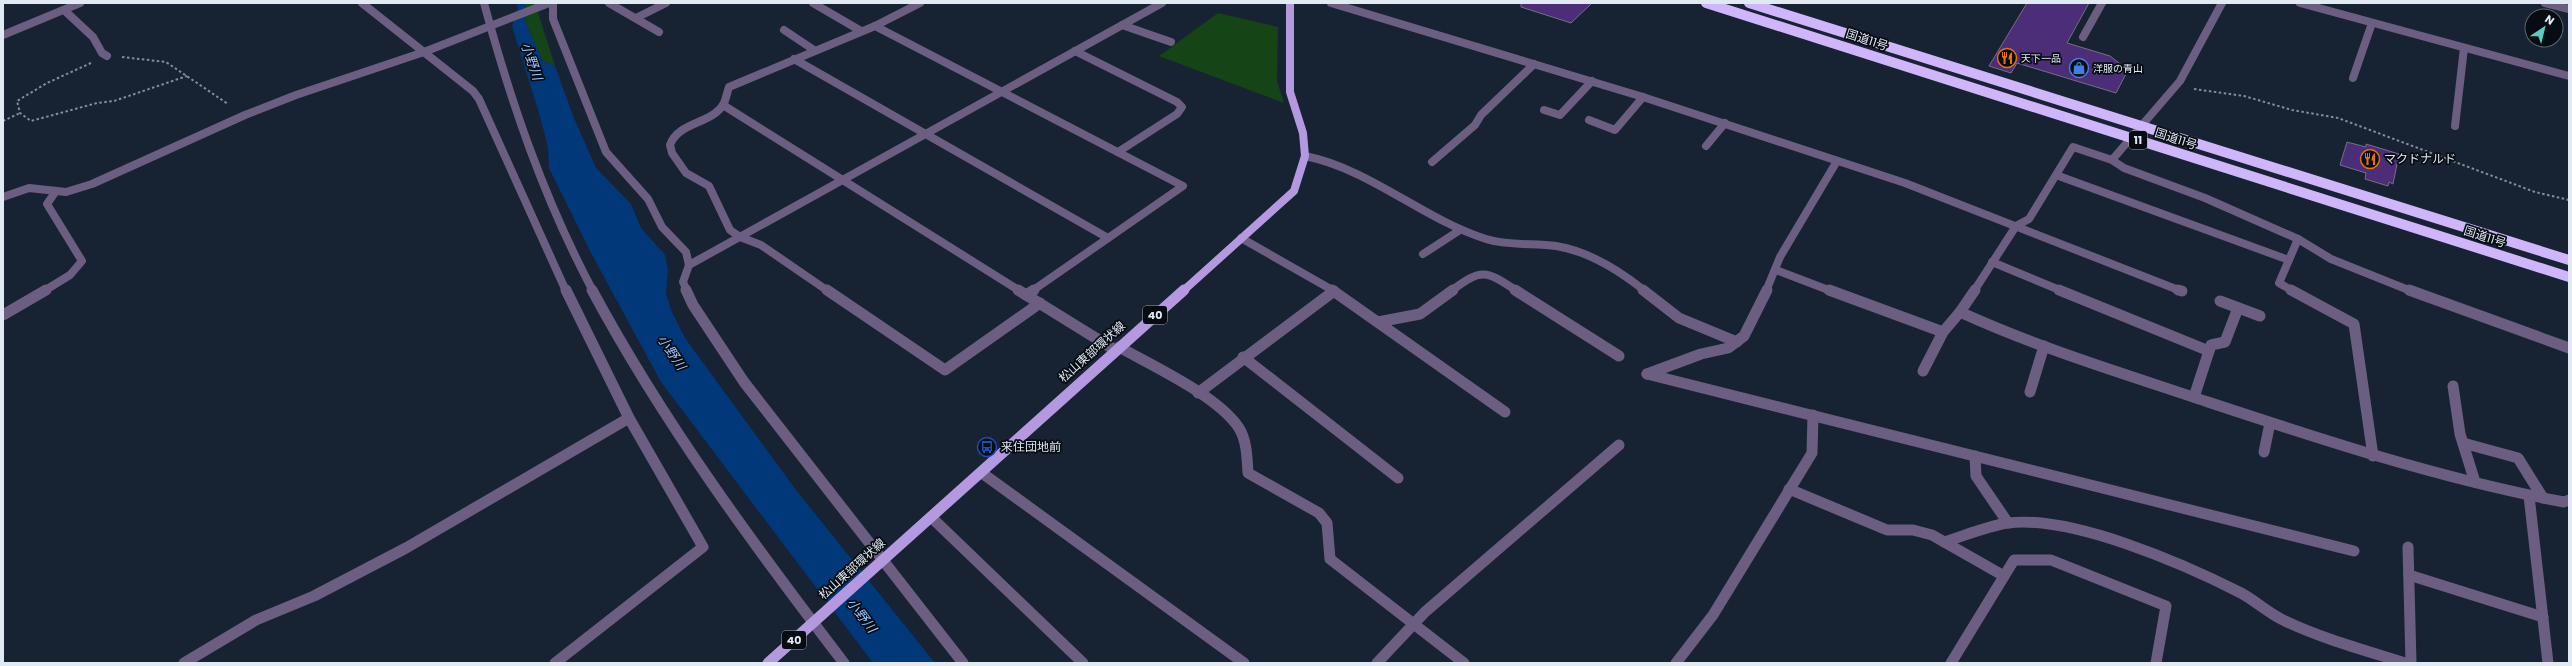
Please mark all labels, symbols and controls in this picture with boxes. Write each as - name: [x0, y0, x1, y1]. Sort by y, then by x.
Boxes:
- north arrow: [2524, 8, 2564, 48]
- text: N: [2542, 11, 2558, 29]
- street label: 国道11号: [1844, 25, 1891, 54]
- water label: 小野川: [516, 40, 548, 85]
- restaurant icon: 天下一品: [1996, 47, 2018, 69]
- place label: 天下一品: [2021, 51, 2061, 66]
- shop icon: 洋服の青山: [2068, 57, 2090, 79]
- place label: 洋服の青山: [2093, 61, 2143, 76]
- street label: 国道11号: [2153, 124, 2200, 153]
- road number: 11: [2129, 131, 2147, 149]
- restaurant icon: マクドナルド: [2359, 148, 2381, 170]
- place label: マクドナルド: [2384, 150, 2456, 167]
- street label: 国道11号: [2462, 222, 2509, 251]
- road number: 40: [1143, 306, 1167, 324]
- street label: 松山東部環状線: [1055, 317, 1129, 386]
- water label: 小野川: [653, 331, 691, 375]
- bus stop icon: 来住団地前: [976, 436, 998, 458]
- place label: 来住団地前: [1001, 438, 1061, 455]
- street label: 松山東部環状線: [815, 534, 889, 603]
- water label: 小野川: [842, 594, 882, 638]
- road number: 40: [782, 631, 806, 649]

